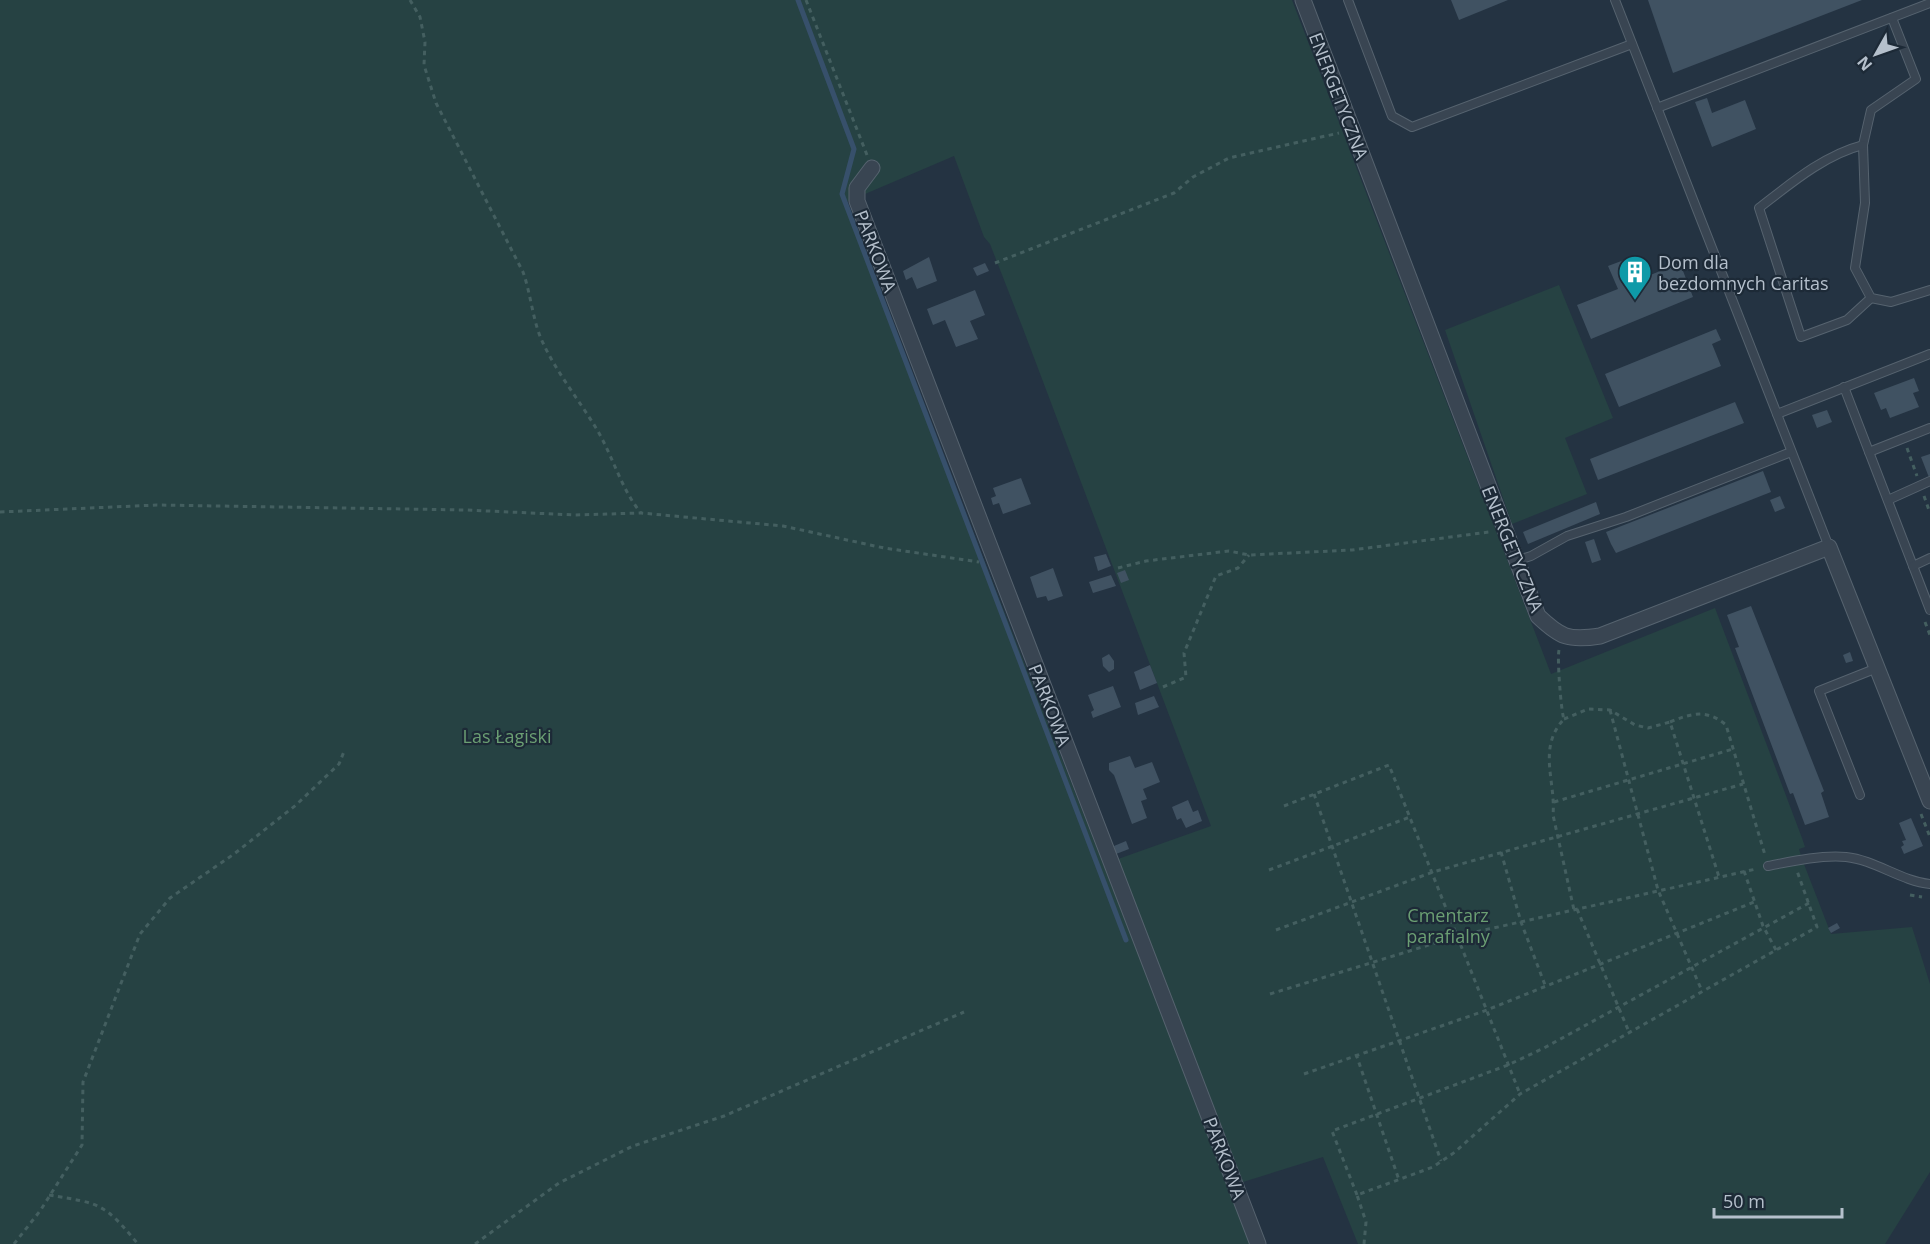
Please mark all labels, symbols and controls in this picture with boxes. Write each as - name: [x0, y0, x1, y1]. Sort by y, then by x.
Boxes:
- north arrow: [1846, 24, 1906, 84]
- street label: ENERGETYCZNA: [1304, 29, 1374, 164]
- text: N: [1852, 52, 1877, 76]
- street label: PARKOWA: [849, 206, 903, 296]
- place label: Dom dla bezdomnych Caritas: [1658, 250, 1829, 295]
- building icon: Dom dla bezdomnych Caritas: [1617, 254, 1653, 301]
- street label: ENERGETYCZNA: [1477, 482, 1550, 616]
- street label: PARKOWA: [1023, 660, 1077, 750]
- park label: Las Łagiski: [463, 724, 551, 748]
- park label: Cmentarz parafialny: [1406, 903, 1491, 948]
- street label: PARKOWA: [1198, 1113, 1252, 1203]
- scale bar: [1714, 1181, 1842, 1219]
- text: 50 m: [1723, 1189, 1765, 1213]

